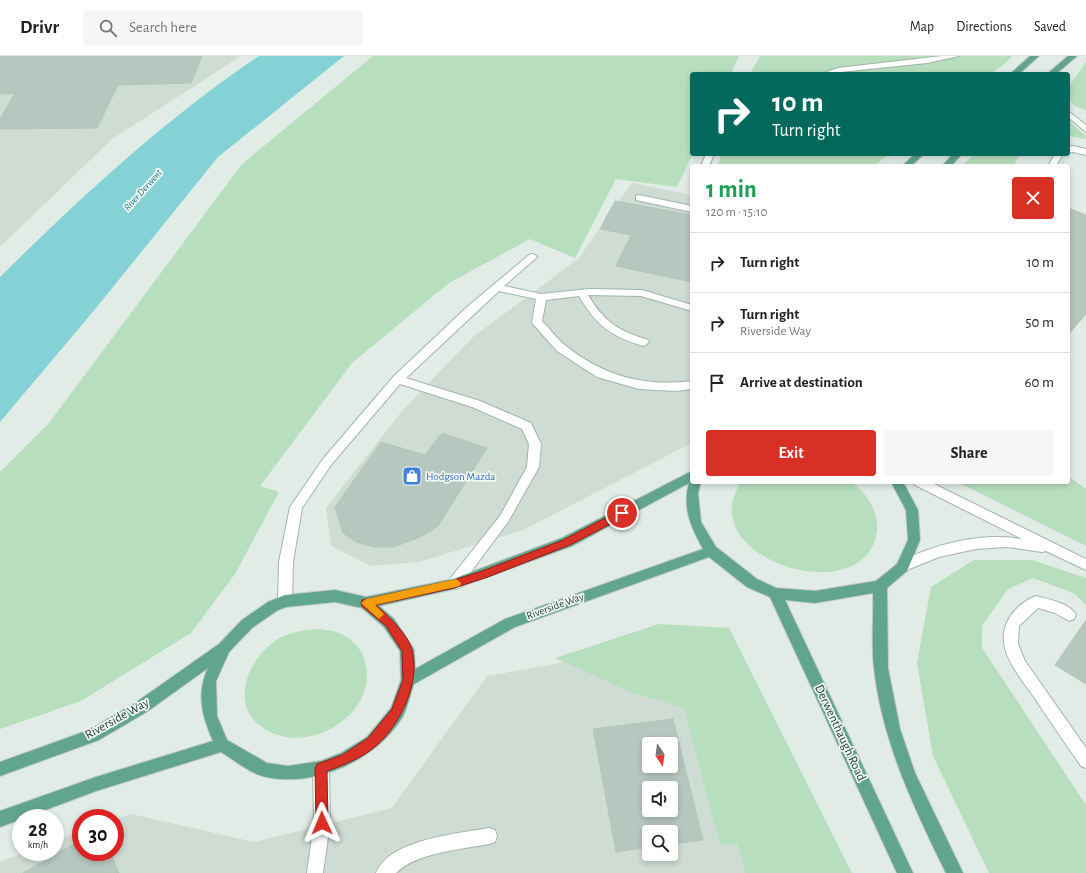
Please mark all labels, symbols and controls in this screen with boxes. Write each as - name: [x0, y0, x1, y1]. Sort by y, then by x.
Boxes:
- search box: [83, 10, 363, 46]
- icon: search: [97, 17, 119, 39]
- text: Drivr: [20, 18, 59, 37]
- text: Search here: [129, 20, 197, 35]
- text: Map: [910, 20, 934, 34]
- text: Directions: [956, 20, 1012, 34]
- text: Saved: [1034, 20, 1066, 34]
- icon: right: [706, 88, 758, 140]
- text: 10 m: [772, 89, 824, 117]
- text: Turn right: [772, 122, 841, 140]
- water label: River Derwent: [122, 167, 164, 213]
- button: close: [1012, 177, 1054, 219]
- text: 1 min: [706, 178, 757, 202]
- text: 120 m · 15:10: [706, 206, 767, 219]
- icon: right: [706, 252, 728, 274]
- text: Turn right: [740, 255, 799, 270]
- text: 10 m: [1026, 255, 1054, 270]
- text: Turn right: [740, 307, 799, 322]
- icon: right: [706, 312, 728, 334]
- text: 50 m: [1025, 315, 1054, 330]
- text: Riverside Way: [740, 325, 811, 338]
- icon: arrive: [706, 372, 728, 394]
- text: Arrive at destination: [740, 375, 863, 390]
- text: 60 m: [1025, 375, 1054, 390]
- button: Exit: [706, 430, 876, 476]
- button: Share: [884, 430, 1054, 476]
- shop icon: Hodgson Mazda: [401, 465, 423, 487]
- place label: Hodgson Mazda: [426, 471, 495, 482]
- pin: [605, 496, 639, 530]
- icon: arrive: [611, 502, 633, 524]
- street label: Riverside Way: [525, 590, 585, 621]
- street label: Derwenthaugh Road: [812, 683, 868, 783]
- street label: Riverside Way: [83, 696, 152, 742]
- north arrow: [642, 737, 678, 773]
- map controls: [642, 737, 678, 861]
- button: sound: [642, 781, 678, 817]
- position arrow: [301, 802, 343, 844]
- speed limit sign: 30: [72, 809, 124, 861]
- text: 28: [28, 820, 48, 840]
- button: search: [642, 825, 678, 861]
- text: km/h: [28, 840, 48, 850]

